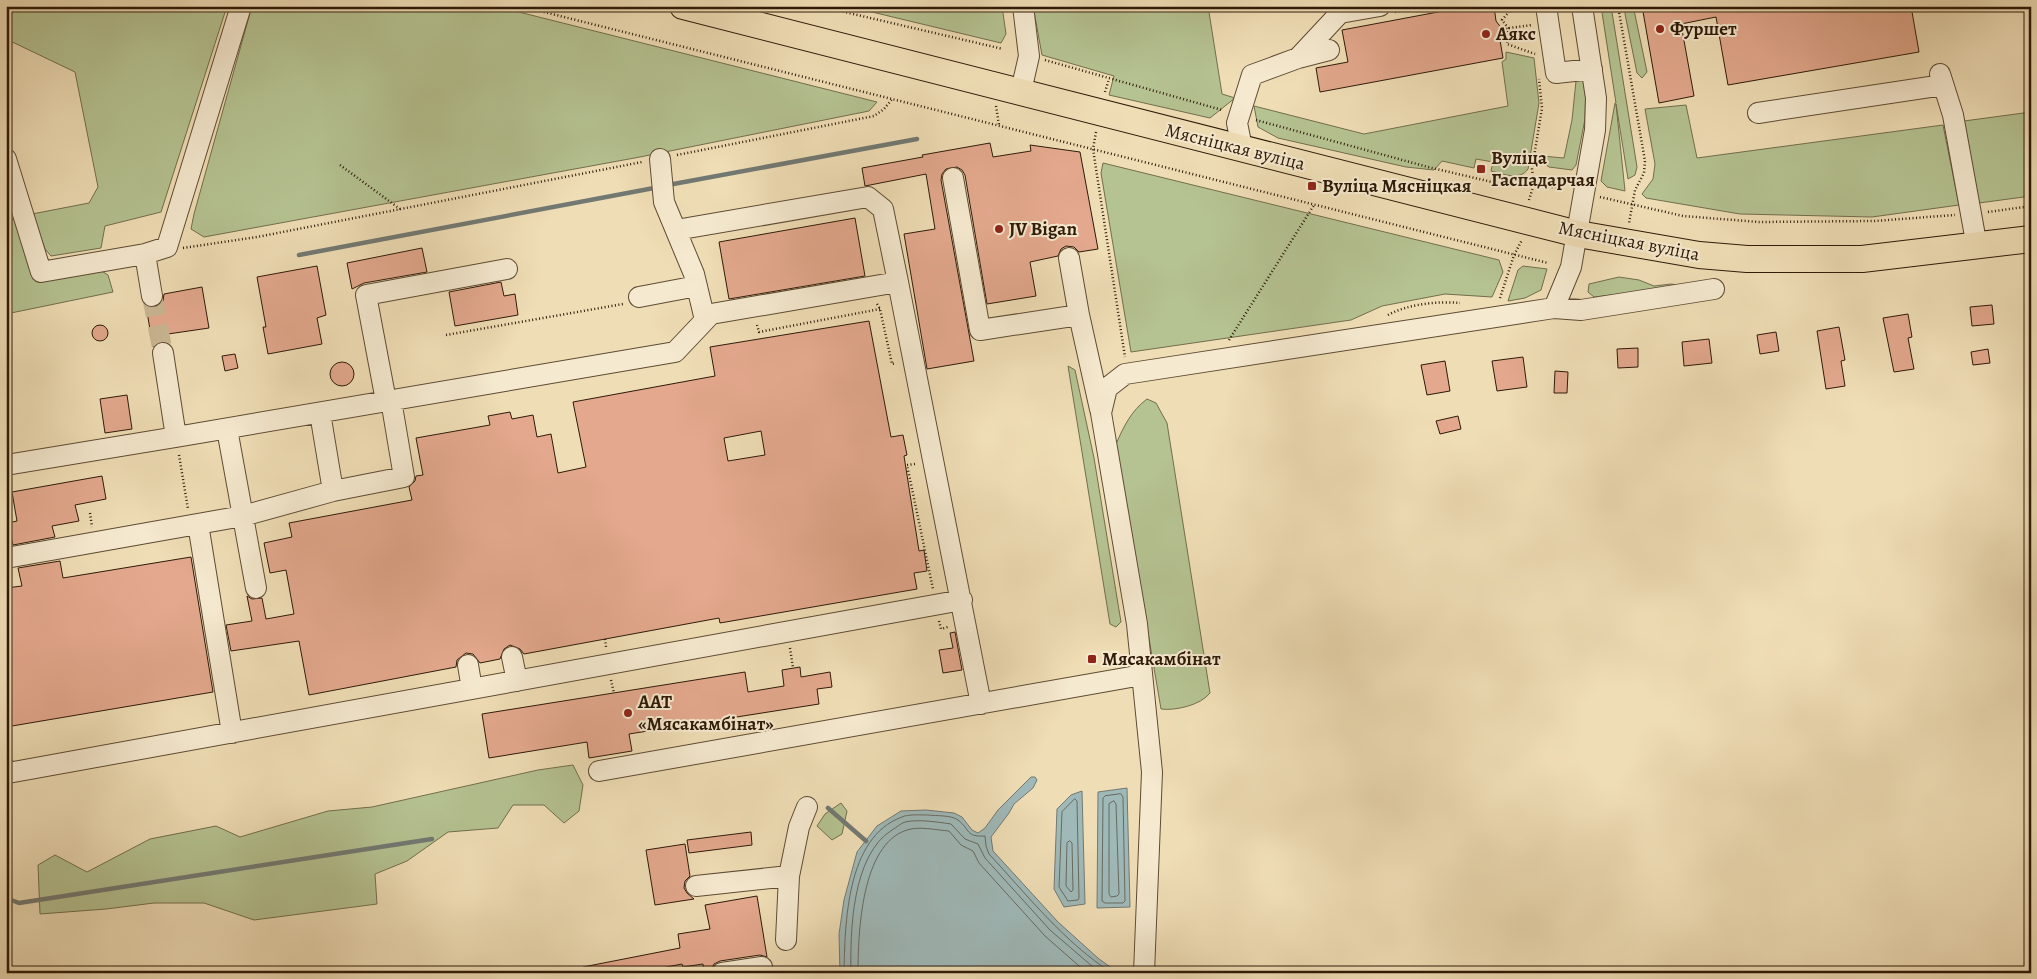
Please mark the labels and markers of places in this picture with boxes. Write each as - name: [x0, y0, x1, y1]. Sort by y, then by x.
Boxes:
- place label: Фуршет: [1670, 16, 1737, 42]
- place label: Аякс: [1495, 21, 1536, 47]
- marker: Фуршет: [1654, 23, 1666, 35]
- marker: Аякс: [1480, 28, 1492, 40]
- place label: Вуліца Гаспадарчая: [1491, 145, 1595, 193]
- marker: Вуліца Гаспадарчая: [1475, 163, 1487, 175]
- place label: Вуліца Мясніцкая: [1322, 173, 1471, 199]
- marker: Вуліца Мясніцкая: [1306, 180, 1318, 192]
- place label: JV Bigan: [1009, 216, 1077, 242]
- marker: JV Bigan: [993, 223, 1005, 235]
- place label: Мясакамбінат: [1102, 646, 1221, 672]
- marker: Мясакамбінат: [1086, 653, 1098, 665]
- place label: ААТ «Мясакамбінат»: [637, 689, 774, 737]
- marker: ААТ «Мясакамбінат»: [622, 707, 634, 719]

